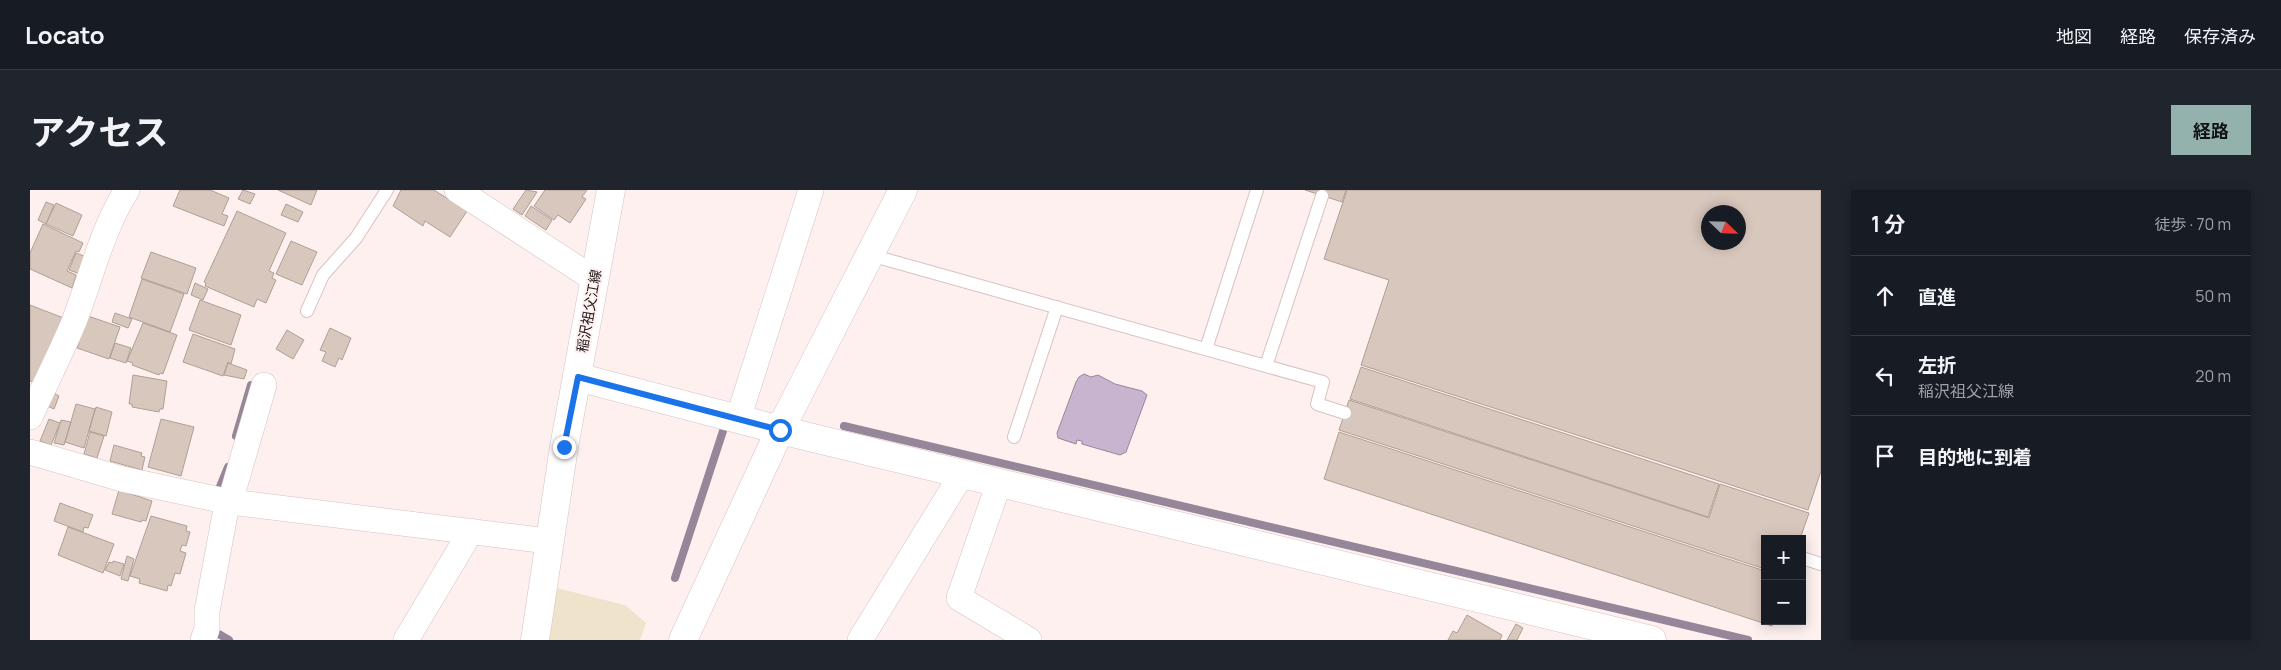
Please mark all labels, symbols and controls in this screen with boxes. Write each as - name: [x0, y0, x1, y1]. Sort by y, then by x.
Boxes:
- text: Locato: [25, 18, 105, 51]
- text: 地図: [2056, 24, 2092, 48]
- text: 経路: [2120, 24, 2156, 48]
- text: 保存済み: [2184, 24, 2256, 48]
- button: 経路: [2171, 105, 2251, 155]
- text: アクセス: [30, 108, 168, 156]
- north arrow: [1701, 205, 1746, 250]
- text: 1 分: [1871, 210, 1905, 238]
- text: 徒歩 · 70 m: [2154, 213, 2231, 235]
- street label: 稲沢祖父江線: [572, 268, 605, 354]
- icon: ahead: [1871, 282, 1899, 310]
- text: 直進: [1918, 284, 1956, 310]
- text: 50 m: [2195, 285, 2231, 307]
- text: 左折: [1918, 352, 1956, 378]
- icon: left: [1871, 362, 1899, 390]
- text: 20 m: [2195, 365, 2231, 387]
- text: 稲沢祖父江線: [1918, 380, 2014, 402]
- route start: [769, 419, 792, 442]
- route end: [553, 436, 576, 459]
- icon: arrive: [1871, 442, 1899, 470]
- text: 目的地に到着: [1918, 444, 2032, 470]
- map controls: [1761, 535, 1806, 625]
- button: +: [1761, 535, 1806, 580]
- button: −: [1761, 580, 1806, 625]

